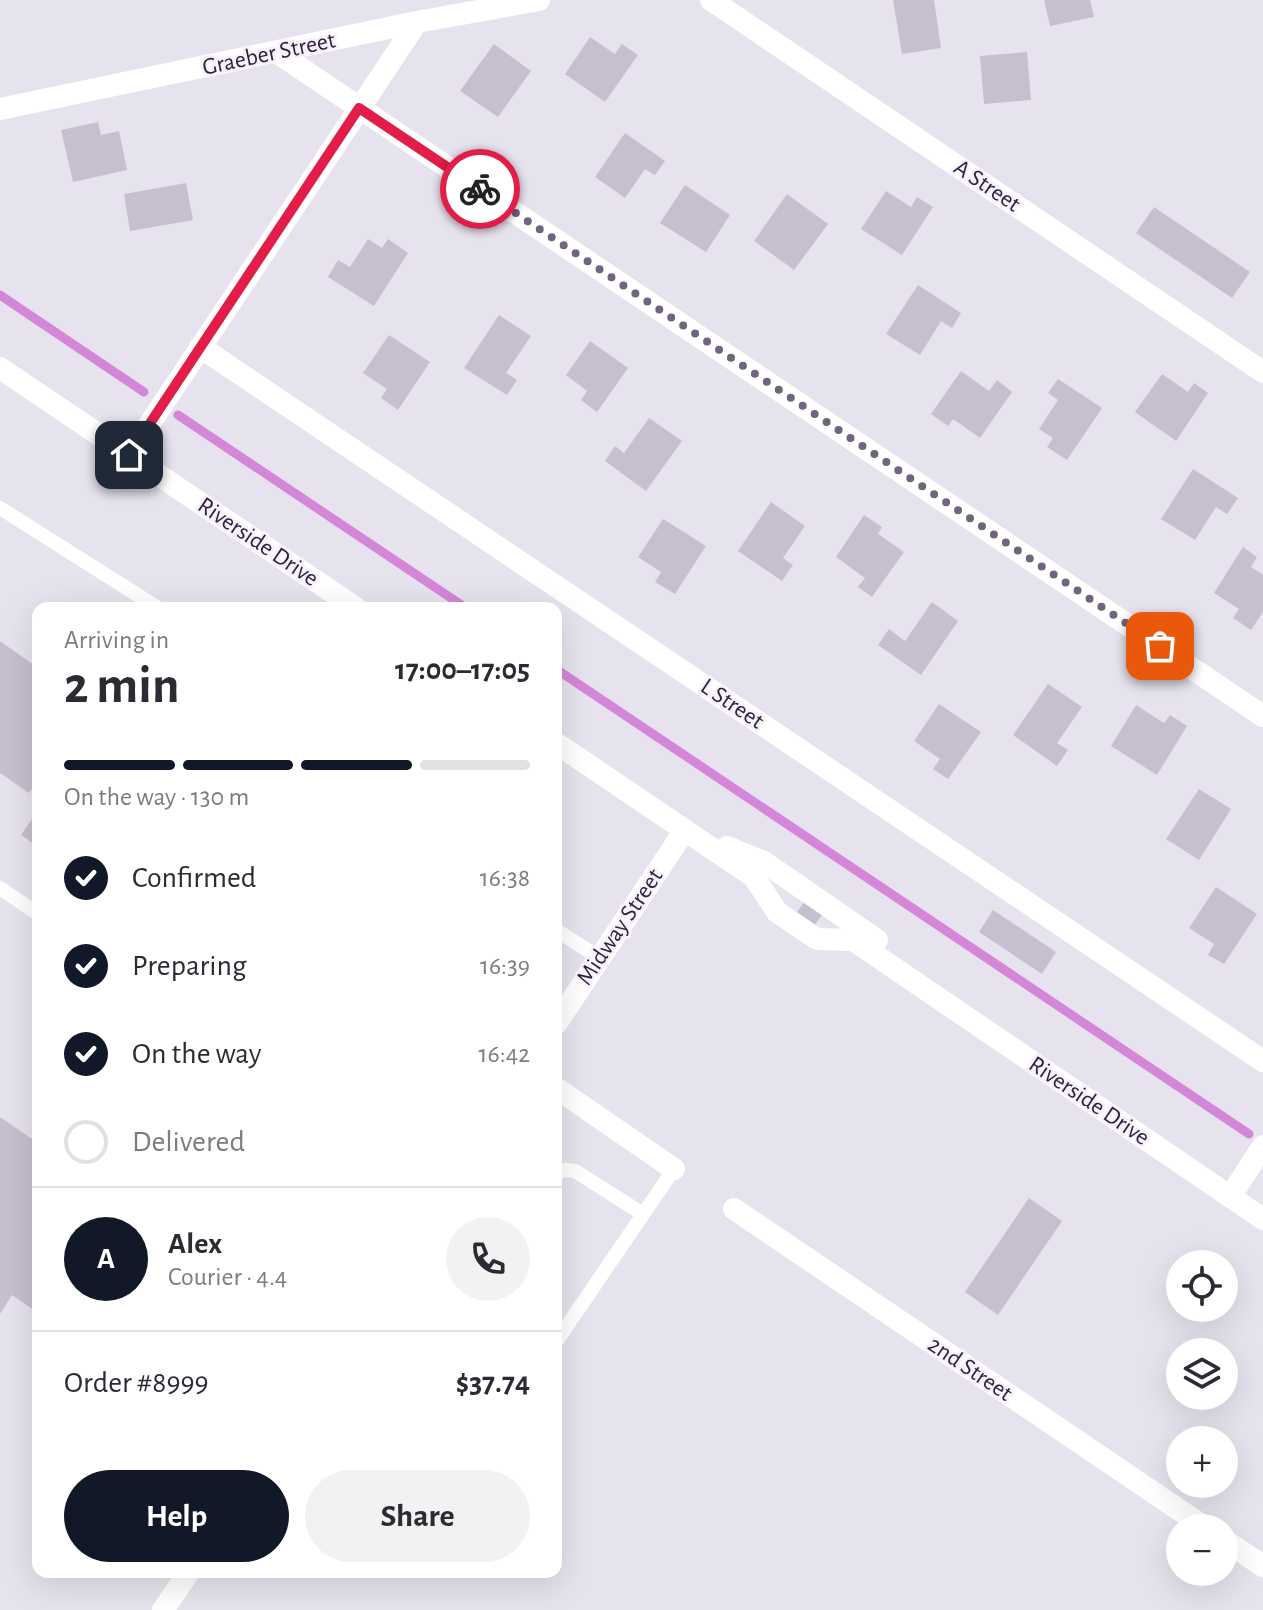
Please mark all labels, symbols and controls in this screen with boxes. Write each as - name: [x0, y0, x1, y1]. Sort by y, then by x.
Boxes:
- street label: Graeber Street: [200, 28, 338, 80]
- courier: [440, 149, 520, 229]
- street label: A Street: [949, 155, 1025, 217]
- icon: bike: [458, 167, 502, 211]
- pin: [95, 421, 163, 489]
- icon: home: [107, 433, 151, 477]
- street label: Riverside Drive: [193, 493, 323, 591]
- pin: [1126, 612, 1194, 680]
- icon: bag: [1138, 624, 1182, 668]
- text: Arriving in: [64, 627, 169, 653]
- text: 17:00–17:05: [395, 655, 530, 685]
- text: 2 min: [64, 660, 179, 712]
- street label: L Street: [696, 674, 768, 734]
- text: On the way · 130 m: [64, 784, 249, 810]
- icon: check: [64, 856, 108, 900]
- text: Confirmed: [132, 863, 256, 893]
- street label: Midway Street: [572, 864, 668, 989]
- text: 16:38: [480, 865, 530, 891]
- icon: check: [64, 944, 108, 988]
- text: Preparing: [132, 951, 247, 981]
- text: 16:39: [480, 953, 530, 979]
- icon: check: [64, 1032, 108, 1076]
- text: On the way: [132, 1039, 261, 1069]
- text: 16:42: [479, 1041, 530, 1067]
- street label: Riverside Drive: [1024, 1052, 1154, 1150]
- text: Delivered: [132, 1127, 245, 1157]
- button: phone: [446, 1217, 530, 1301]
- text: Alex: [168, 1229, 222, 1259]
- text: A: [97, 1244, 115, 1274]
- map controls: [1166, 1250, 1238, 1586]
- button: locate: [1166, 1250, 1238, 1322]
- text: Courier · 4.4: [168, 1264, 287, 1290]
- street label: 2nd Street: [923, 1332, 1017, 1406]
- button: layers: [1166, 1338, 1238, 1410]
- text: Order #8999: [64, 1368, 209, 1398]
- text: $37.74: [456, 1368, 530, 1398]
- button: +: [1166, 1426, 1238, 1498]
- button: Help: [64, 1470, 289, 1562]
- button: Share: [305, 1470, 530, 1562]
- button: −: [1166, 1514, 1238, 1586]

